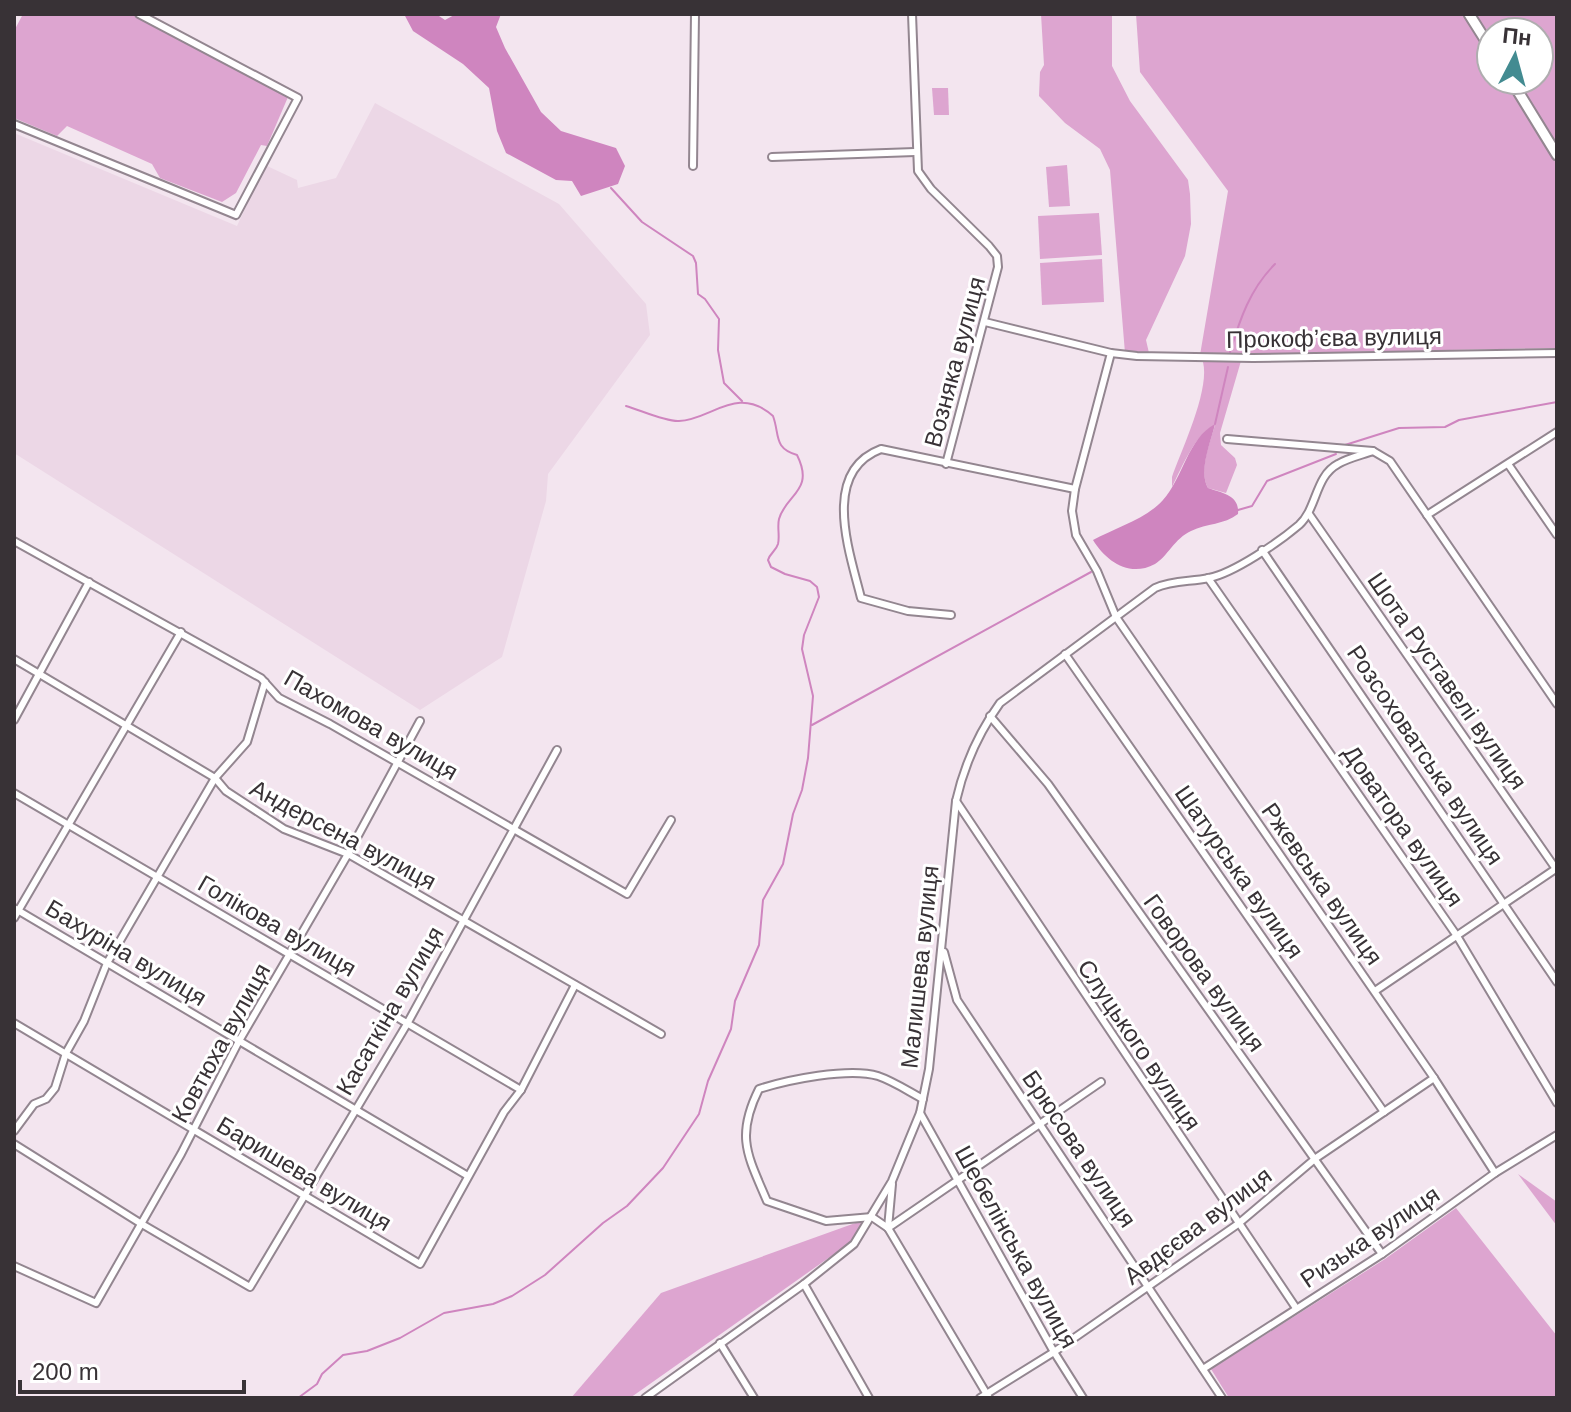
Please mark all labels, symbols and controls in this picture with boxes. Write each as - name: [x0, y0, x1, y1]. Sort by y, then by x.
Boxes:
- north arrow: [1475, 16, 1555, 96]
- text: Пн: [1501, 23, 1533, 51]
- street label: Возняка вулиця: [919, 274, 990, 450]
- street label: Прокоф’єва вулиця: [1226, 322, 1442, 353]
- street label: Шота Руставелі вулиця: [1362, 567, 1533, 794]
- street label: Розсоховатська вулиця: [1342, 640, 1509, 869]
- street label: Пахомова вулиця: [280, 664, 463, 785]
- street label: Доватора вулиця: [1338, 740, 1469, 911]
- street label: Андерсена вулиця: [246, 774, 441, 895]
- street label: Шатурська вулиця: [1170, 780, 1309, 963]
- street label: Ржевська вулиця: [1256, 798, 1388, 970]
- street label: Малишева вулиця: [895, 864, 944, 1070]
- street label: Голікова вулиця: [193, 869, 361, 982]
- street label: Говорова вулиця: [1138, 889, 1270, 1057]
- street label: Бахуріна вулиця: [41, 894, 211, 1011]
- street label: Касаткіна вулиця: [330, 922, 449, 1100]
- street label: Слуцького вулиця: [1072, 954, 1206, 1135]
- street label: Ковтюха вулиця: [166, 958, 275, 1127]
- street label: Брюсова вулиця: [1017, 1065, 1142, 1232]
- street label: Баришева вулиця: [212, 1111, 396, 1236]
- street label: Шебелінська вулиця: [950, 1141, 1083, 1353]
- street label: Авдєєва вулиця: [1119, 1161, 1277, 1290]
- street label: Ризька вулиця: [1295, 1180, 1444, 1293]
- scale bar: [20, 1344, 244, 1394]
- text: 200 m: [32, 1358, 99, 1385]

